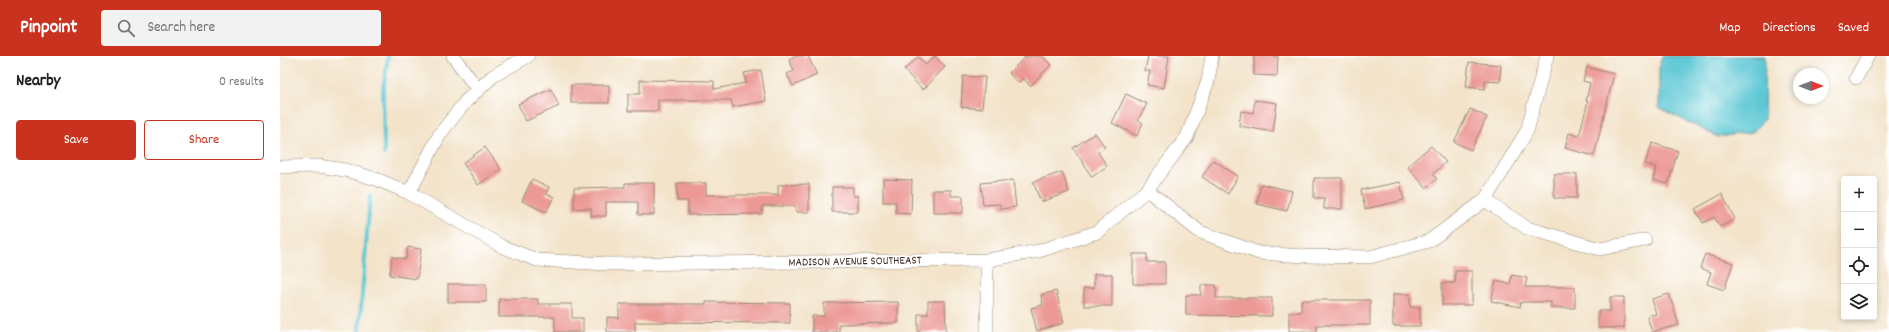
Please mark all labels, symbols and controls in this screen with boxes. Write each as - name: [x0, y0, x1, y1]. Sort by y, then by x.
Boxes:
- search box: [101, 10, 381, 46]
- text: Pinpoint: [20, 15, 77, 42]
- icon: search: [115, 17, 137, 39]
- text: Search here: [147, 17, 215, 39]
- text: Map: [1719, 18, 1741, 38]
- text: Directions: [1763, 18, 1816, 38]
- text: Saved: [1838, 18, 1869, 38]
- north arrow: [1793, 68, 1829, 104]
- text: Nearby: [16, 70, 60, 94]
- text: 0 results: [219, 73, 264, 92]
- button: Save: [16, 120, 136, 160]
- button: Share: [144, 120, 264, 160]
- map controls: [1841, 176, 1877, 320]
- button: +: [1841, 176, 1877, 212]
- button: −: [1841, 212, 1877, 248]
- button: locate: [1841, 248, 1877, 284]
- street label: MADISON AVENUE SOUTHEAST: [788, 252, 922, 272]
- button: layers: [1841, 284, 1877, 320]

